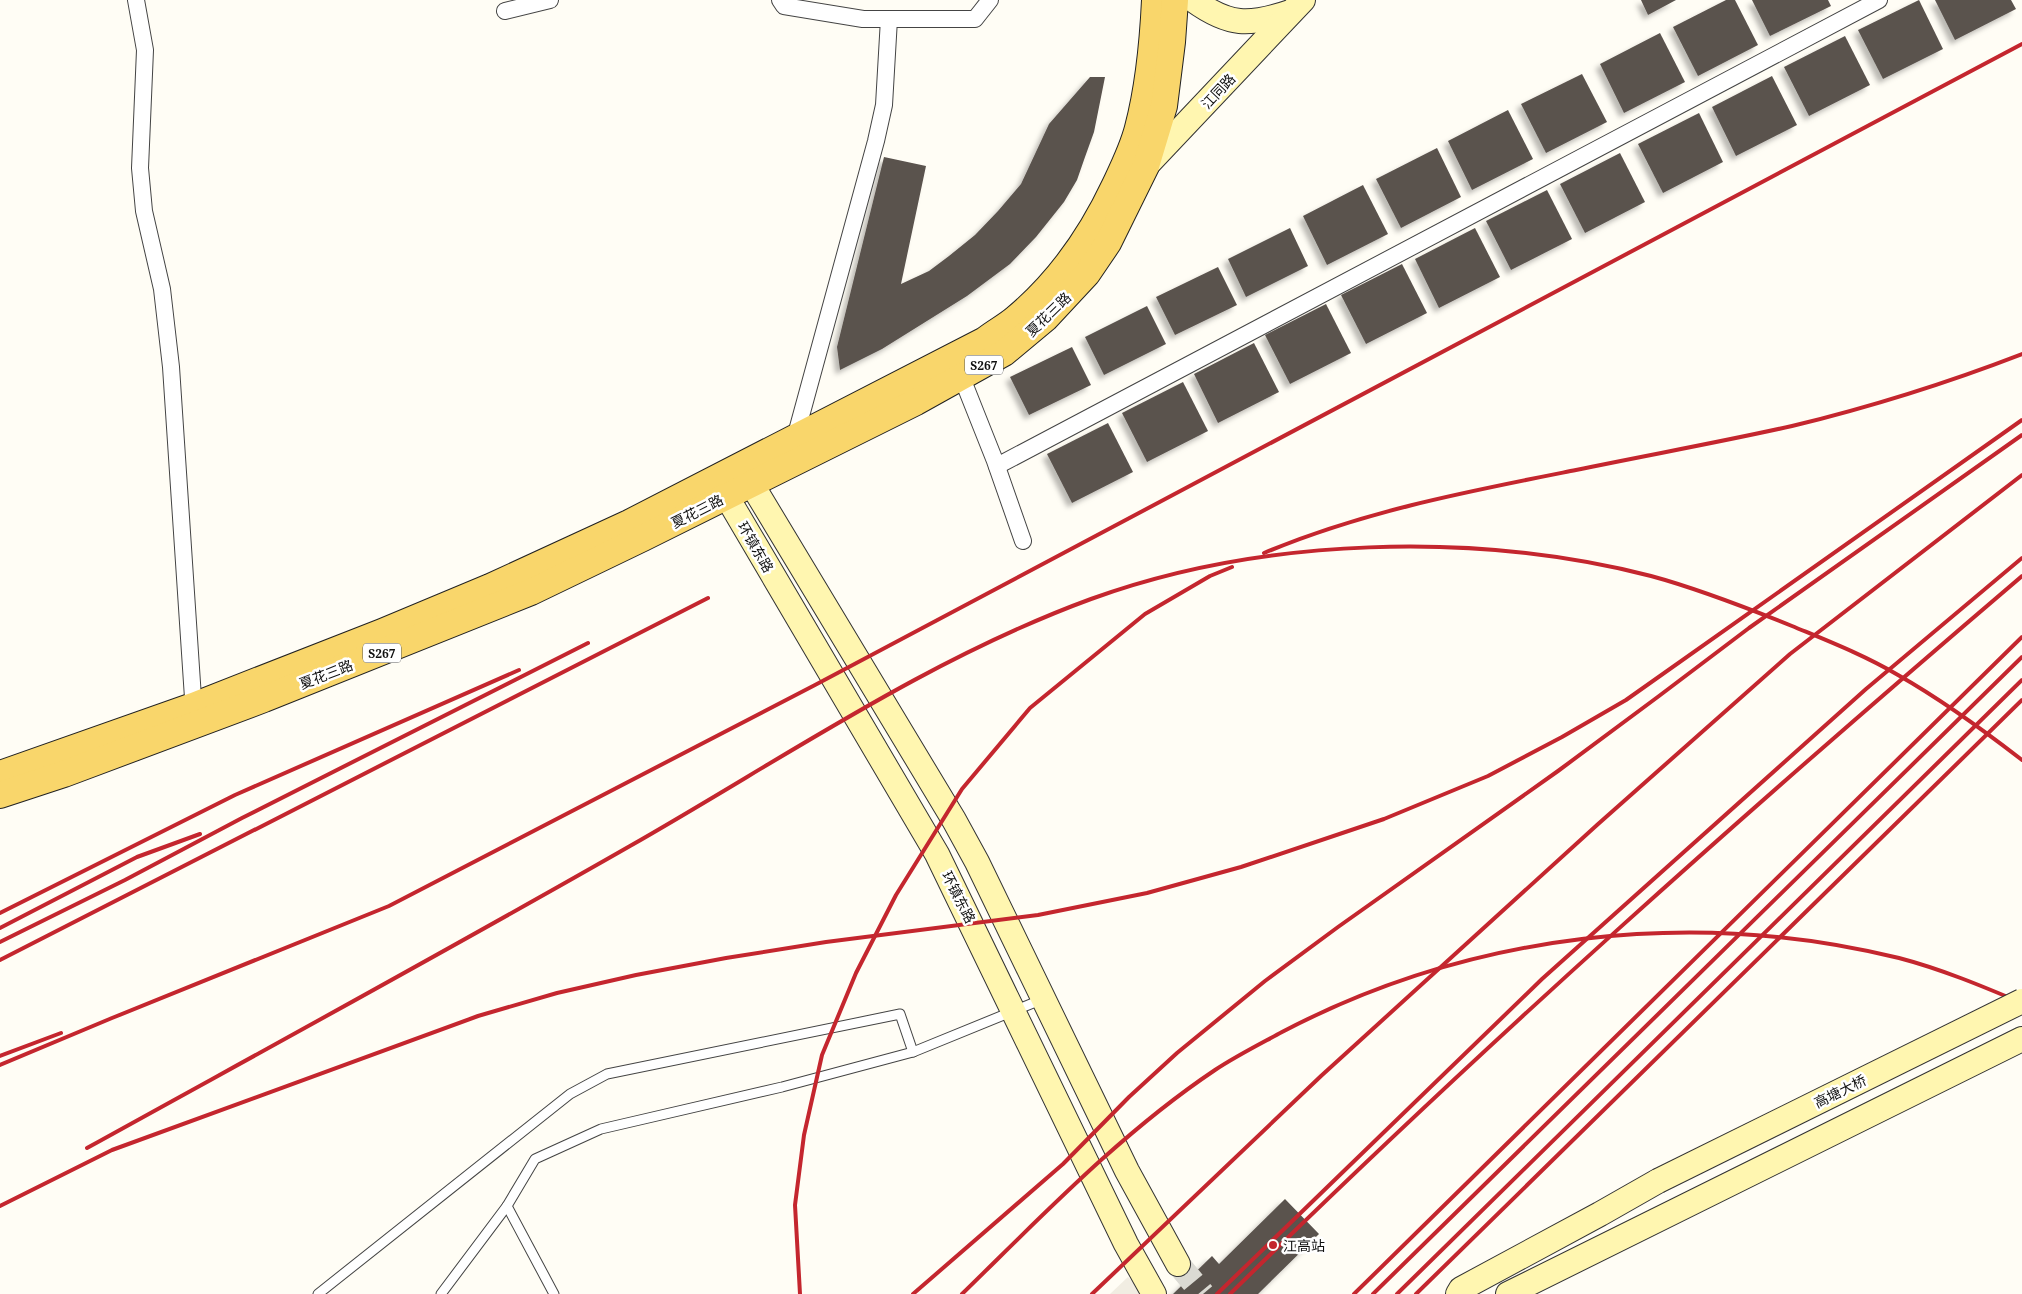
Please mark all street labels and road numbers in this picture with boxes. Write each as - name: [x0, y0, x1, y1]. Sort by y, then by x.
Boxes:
- street label: 江同路: [1197, 69, 1239, 113]
- street label: 夏花三路: [1021, 288, 1075, 340]
- road number: S267: [965, 356, 1003, 374]
- street label: 夏花三路: [668, 490, 726, 532]
- street label: 环镇东路: [734, 518, 778, 576]
- road number: S267: [363, 644, 401, 662]
- street label: 夏花三路: [296, 655, 356, 693]
- street label: 环镇东路: [938, 868, 980, 926]
- street label: 高塘大桥: [1811, 1070, 1869, 1112]

